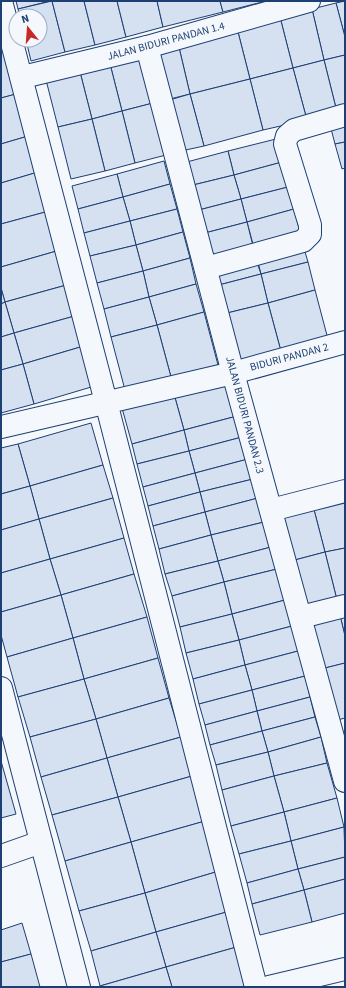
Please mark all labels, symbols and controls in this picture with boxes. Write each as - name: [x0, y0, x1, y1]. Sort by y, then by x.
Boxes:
- north arrow: [8, 8, 48, 48]
- text: N: [20, 11, 31, 27]
- street label: JALAN BIDURI PANDAN 1.4: [106, 18, 227, 64]
- street label: BIDURI PANDAN 2: [248, 339, 330, 375]
- street label: JALAN BIDURI PANDAN 2.3: [222, 355, 268, 475]

